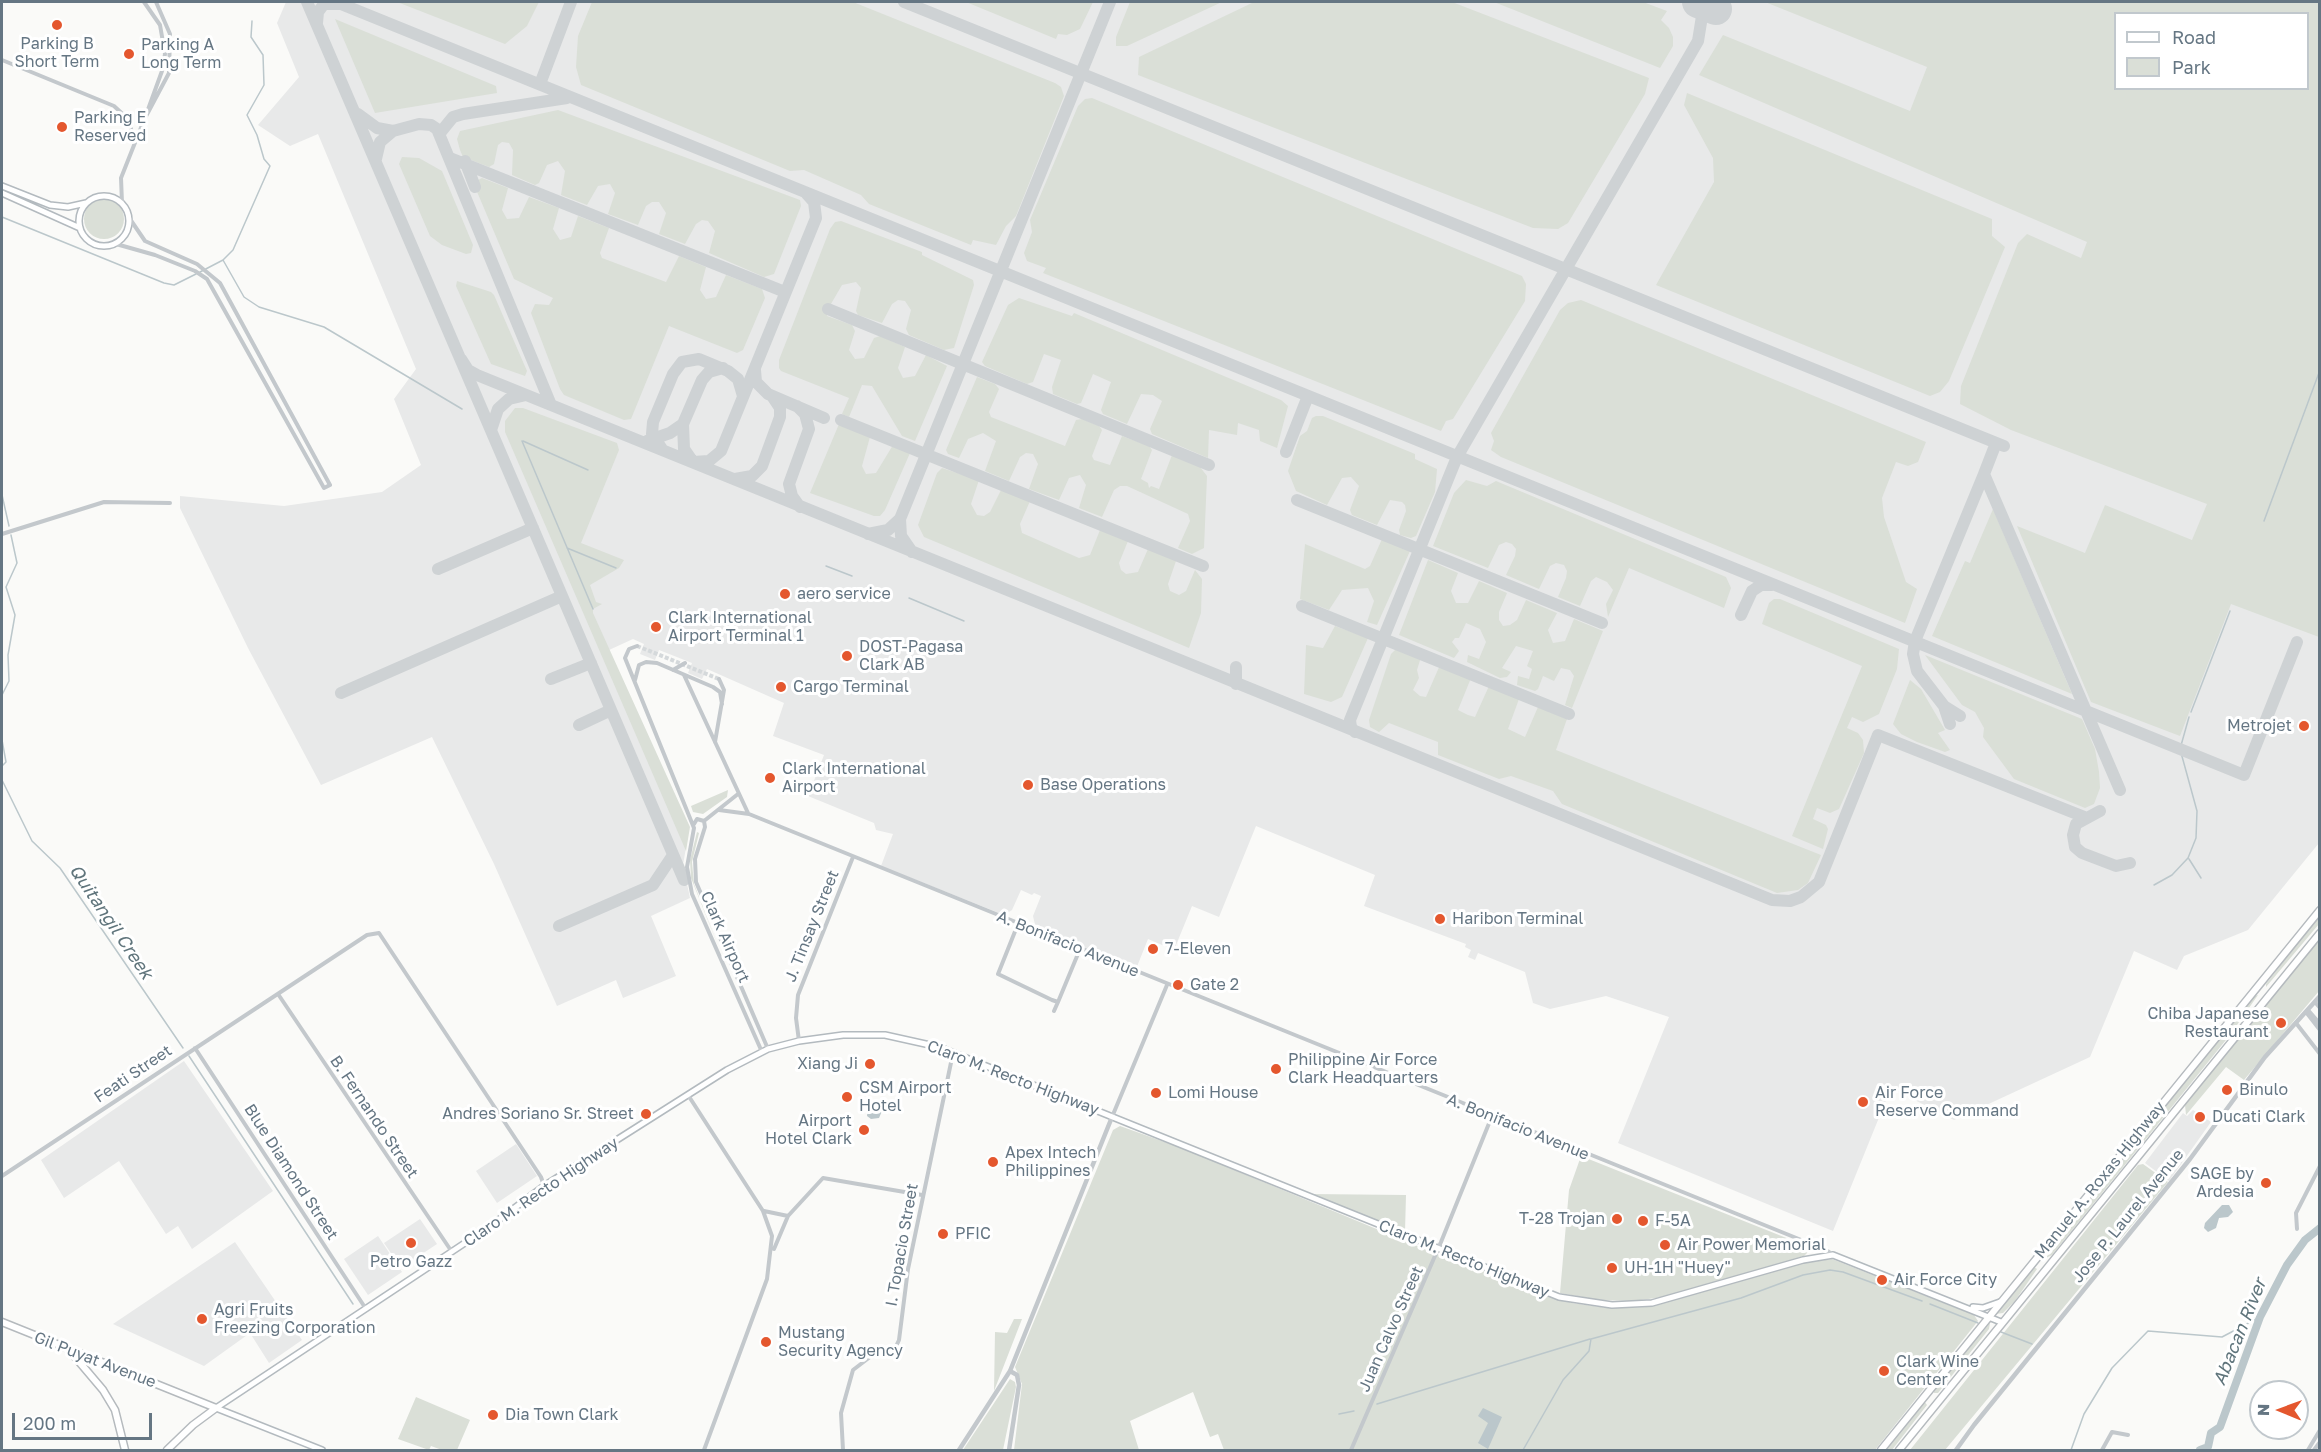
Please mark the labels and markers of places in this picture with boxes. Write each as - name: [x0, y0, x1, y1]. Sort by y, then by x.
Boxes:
- marker: Parking B Short Term: [50, 18, 64, 32]
- place label: Parking B Short Term: [15, 34, 99, 72]
- place label: Parking A Long Term: [141, 35, 221, 73]
- marker: Parking A Long Term: [122, 47, 136, 61]
- place label: Parking E Reserved: [74, 108, 146, 146]
- marker: Parking E Reserved: [55, 120, 69, 134]
- place label: aero service: [797, 584, 891, 604]
- marker: aero service: [778, 587, 792, 601]
- place label: Clark International Airport Terminal 1: [668, 608, 812, 646]
- marker: Clark International Airport Terminal 1: [649, 620, 663, 634]
- place label: DOST-Pagasa Clark AB: [859, 637, 963, 675]
- marker: DOST-Pagasa Clark AB: [840, 649, 854, 663]
- place label: Cargo Terminal: [793, 677, 909, 697]
- marker: Cargo Terminal: [774, 680, 788, 694]
- place label: Metrojet: [2227, 716, 2292, 736]
- marker: Metrojet: [2297, 719, 2311, 733]
- place label: Clark International Airport: [782, 759, 926, 797]
- marker: Clark International Airport: [763, 771, 777, 785]
- place label: Base Operations: [1040, 775, 1166, 795]
- marker: Base Operations: [1021, 778, 1035, 792]
- place label: Haribon Terminal: [1452, 909, 1583, 929]
- marker: Haribon Terminal: [1433, 912, 1447, 926]
- place label: 7-Eleven: [1165, 939, 1231, 959]
- marker: 7-Eleven: [1146, 942, 1160, 956]
- place label: Gate 2: [1190, 975, 1239, 995]
- marker: Gate 2: [1171, 978, 1185, 992]
- place label: Chiba Japanese Restaurant: [2147, 1004, 2269, 1042]
- marker: Chiba Japanese Restaurant: [2274, 1016, 2288, 1030]
- place label: Philippine Air Force Clark Headquarters: [1288, 1050, 1438, 1088]
- place label: Xiang Ji: [797, 1054, 858, 1074]
- marker: Xiang Ji: [863, 1057, 877, 1071]
- marker: Philippine Air Force Clark Headquarters: [1269, 1062, 1283, 1076]
- place label: CSM Airport Hotel: [859, 1078, 952, 1116]
- place label: Binulo: [2239, 1080, 2288, 1100]
- place label: Lomi House: [1168, 1083, 1258, 1103]
- place label: Air Force Reserve Command: [1875, 1083, 2019, 1121]
- marker: Binulo: [2220, 1083, 2234, 1097]
- marker: Lomi House: [1149, 1086, 1163, 1100]
- marker: CSM Airport Hotel: [840, 1090, 854, 1104]
- marker: Air Force Reserve Command: [1856, 1095, 1870, 1109]
- place label: Andres Soriano Sr. Street: [442, 1104, 634, 1124]
- marker: Andres Soriano Sr. Street: [639, 1107, 653, 1121]
- place label: Ducati Clark: [2212, 1107, 2305, 1127]
- marker: Ducati Clark: [2193, 1110, 2207, 1124]
- place label: Airport Hotel Clark: [765, 1111, 852, 1149]
- marker: Airport Hotel Clark: [857, 1123, 871, 1137]
- place label: Apex Intech Philippines: [1005, 1143, 1096, 1181]
- marker: Apex Intech Philippines: [986, 1155, 1000, 1169]
- place label: SAGE by Ardesia: [2190, 1164, 2254, 1202]
- marker: SAGE by Ardesia: [2259, 1176, 2273, 1190]
- place label: T-28 Trojan: [1519, 1209, 1605, 1229]
- place label: F-5A: [1655, 1211, 1691, 1231]
- marker: T-28 Trojan: [1610, 1212, 1624, 1226]
- marker: F-5A: [1636, 1214, 1650, 1228]
- place label: PFIC: [955, 1224, 991, 1244]
- marker: PFIC: [936, 1227, 950, 1241]
- place label: Air Power Memorial: [1677, 1235, 1826, 1255]
- marker: Petro Gazz: [404, 1236, 418, 1250]
- marker: Air Power Memorial: [1658, 1238, 1672, 1252]
- place label: Petro Gazz: [370, 1252, 452, 1272]
- place label: UH-1H "Huey": [1624, 1258, 1731, 1278]
- marker: UH-1H "Huey": [1605, 1261, 1619, 1275]
- place label: Air Force City: [1894, 1270, 1997, 1290]
- marker: Air Force City: [1875, 1273, 1889, 1287]
- place label: Agri Fruits Freezing Corporation: [214, 1300, 376, 1338]
- marker: Agri Fruits Freezing Corporation: [195, 1312, 209, 1326]
- place label: Mustang Security Agency: [778, 1323, 903, 1361]
- marker: Mustang Security Agency: [759, 1335, 773, 1349]
- place label: Clark Wine Center: [1896, 1352, 1979, 1390]
- marker: Clark Wine Center: [1877, 1364, 1891, 1378]
- place label: Dia Town Clark: [505, 1405, 619, 1425]
- marker: Dia Town Clark: [486, 1408, 500, 1422]

